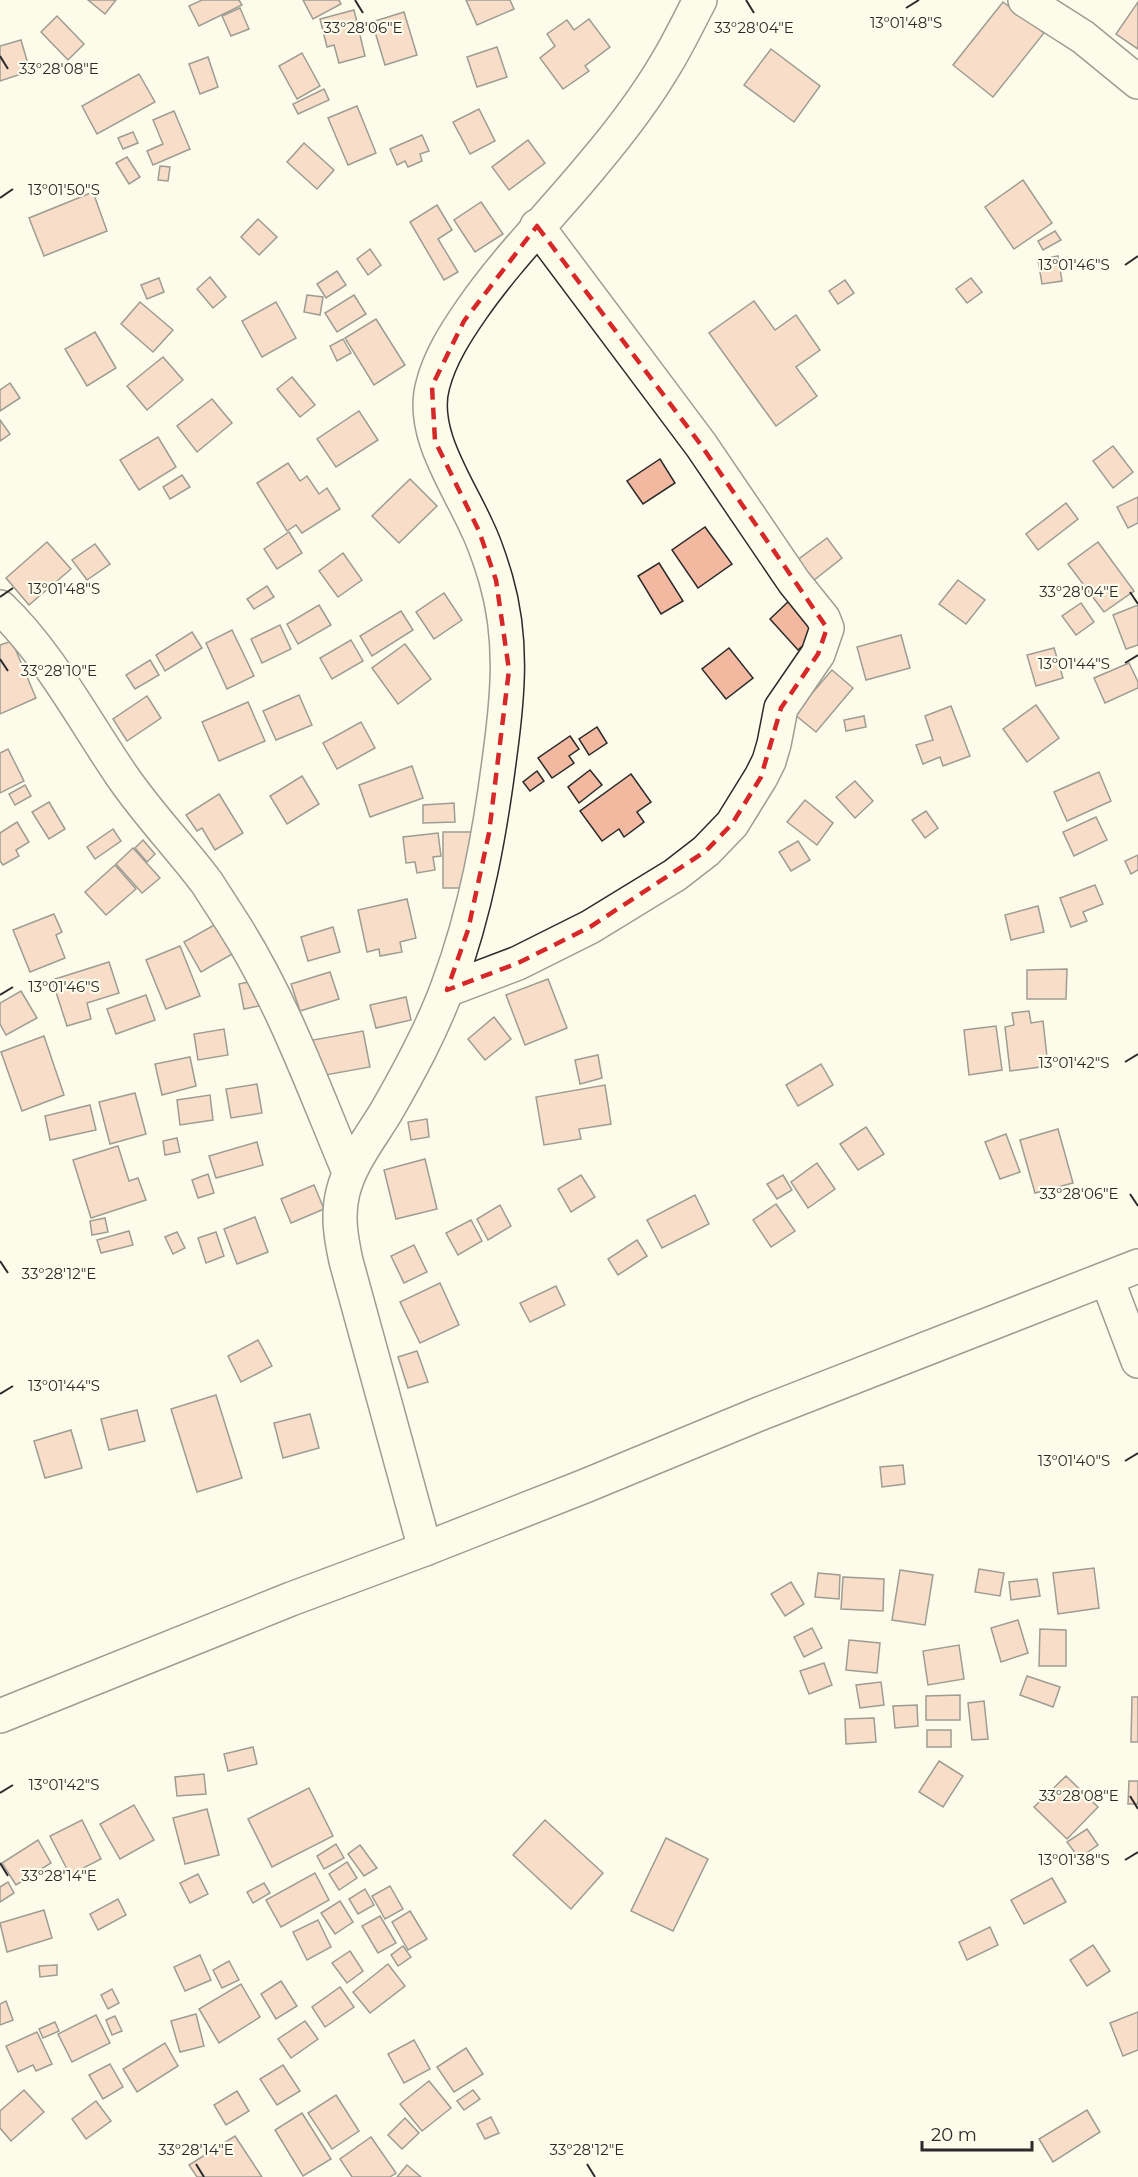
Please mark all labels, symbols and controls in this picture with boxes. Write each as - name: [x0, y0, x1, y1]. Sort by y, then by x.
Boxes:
- text: 13°01'48"S: [870, 13, 942, 32]
- text: 33°28'06"E: [323, 18, 403, 37]
- text: 33°28'04"E: [714, 18, 794, 37]
- text: 33°28'08"E: [19, 59, 99, 78]
- text: 13°01'50"S: [28, 180, 100, 199]
- text: 13°01'46"S: [1038, 255, 1110, 274]
- text: 13°01'48"S: [28, 579, 100, 598]
- text: 33°28'04"E: [1039, 582, 1119, 601]
- text: 13°01'44"S: [1038, 654, 1110, 673]
- text: 33°28'10"E: [21, 661, 97, 680]
- text: 13°01'46"S: [28, 977, 100, 996]
- text: 13°01'42"S: [1039, 1053, 1109, 1072]
- text: 33°28'06"E: [1039, 1184, 1119, 1203]
- text: 33°28'12"E: [22, 1264, 96, 1283]
- text: 13°01'44"S: [28, 1376, 100, 1395]
- text: 13°01'40"S: [1038, 1451, 1110, 1470]
- text: 13°01'42"S: [29, 1775, 99, 1794]
- text: 33°28'08"E: [1039, 1786, 1119, 1805]
- text: 13°01'38"S: [1038, 1850, 1110, 1869]
- text: 33°28'14"E: [21, 1866, 97, 1885]
- scale bar: [922, 2114, 1032, 2152]
- text: 20 m: [931, 2124, 977, 2146]
- text: 33°28'14"E: [158, 2140, 234, 2159]
- text: 33°28'12"E: [550, 2140, 624, 2159]

